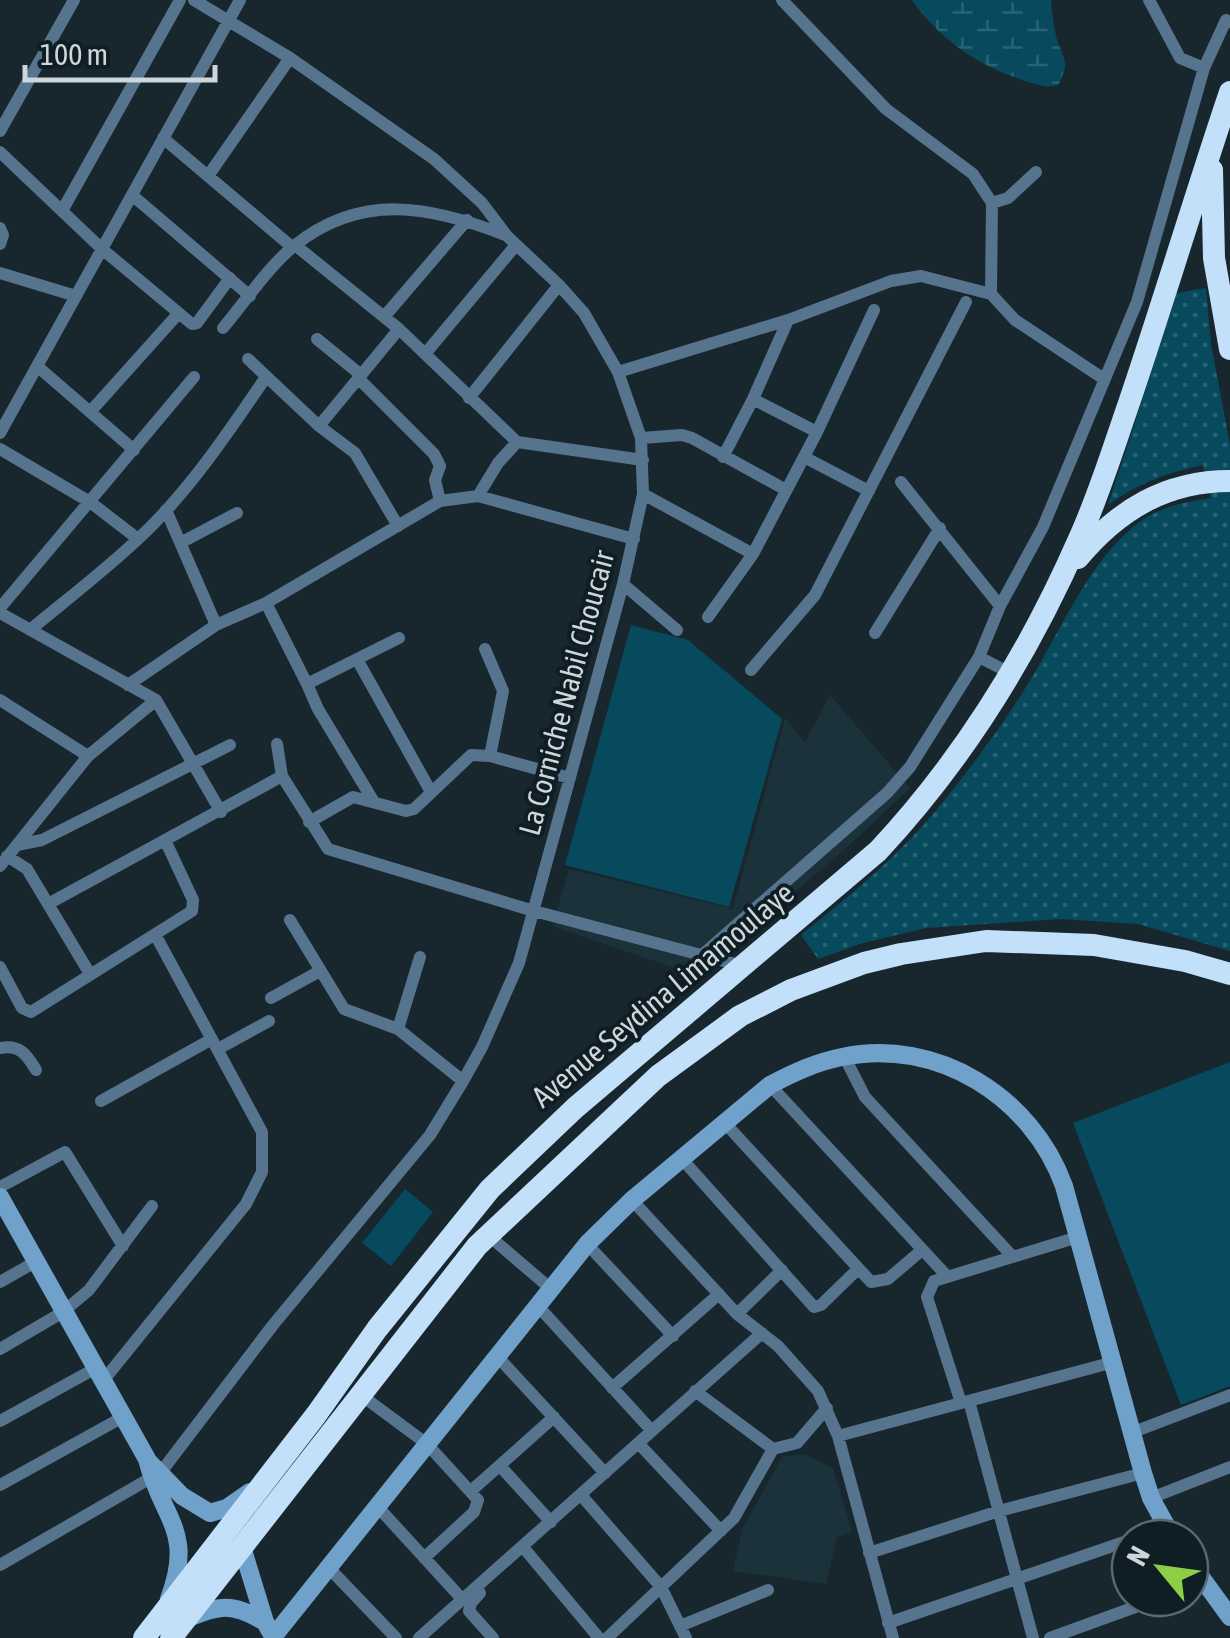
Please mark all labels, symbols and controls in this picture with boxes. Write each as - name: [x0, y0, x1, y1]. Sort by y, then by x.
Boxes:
- scale bar: [25, 20, 215, 82]
- text: 100 m: [40, 37, 108, 71]
- street label: La Corniche Nabil Choucair: [512, 546, 621, 839]
- street label: Avenue Seydina Limamoulaye: [525, 875, 800, 1114]
- north arrow: [1110, 1518, 1210, 1618]
- text: N: [1120, 1541, 1156, 1571]

